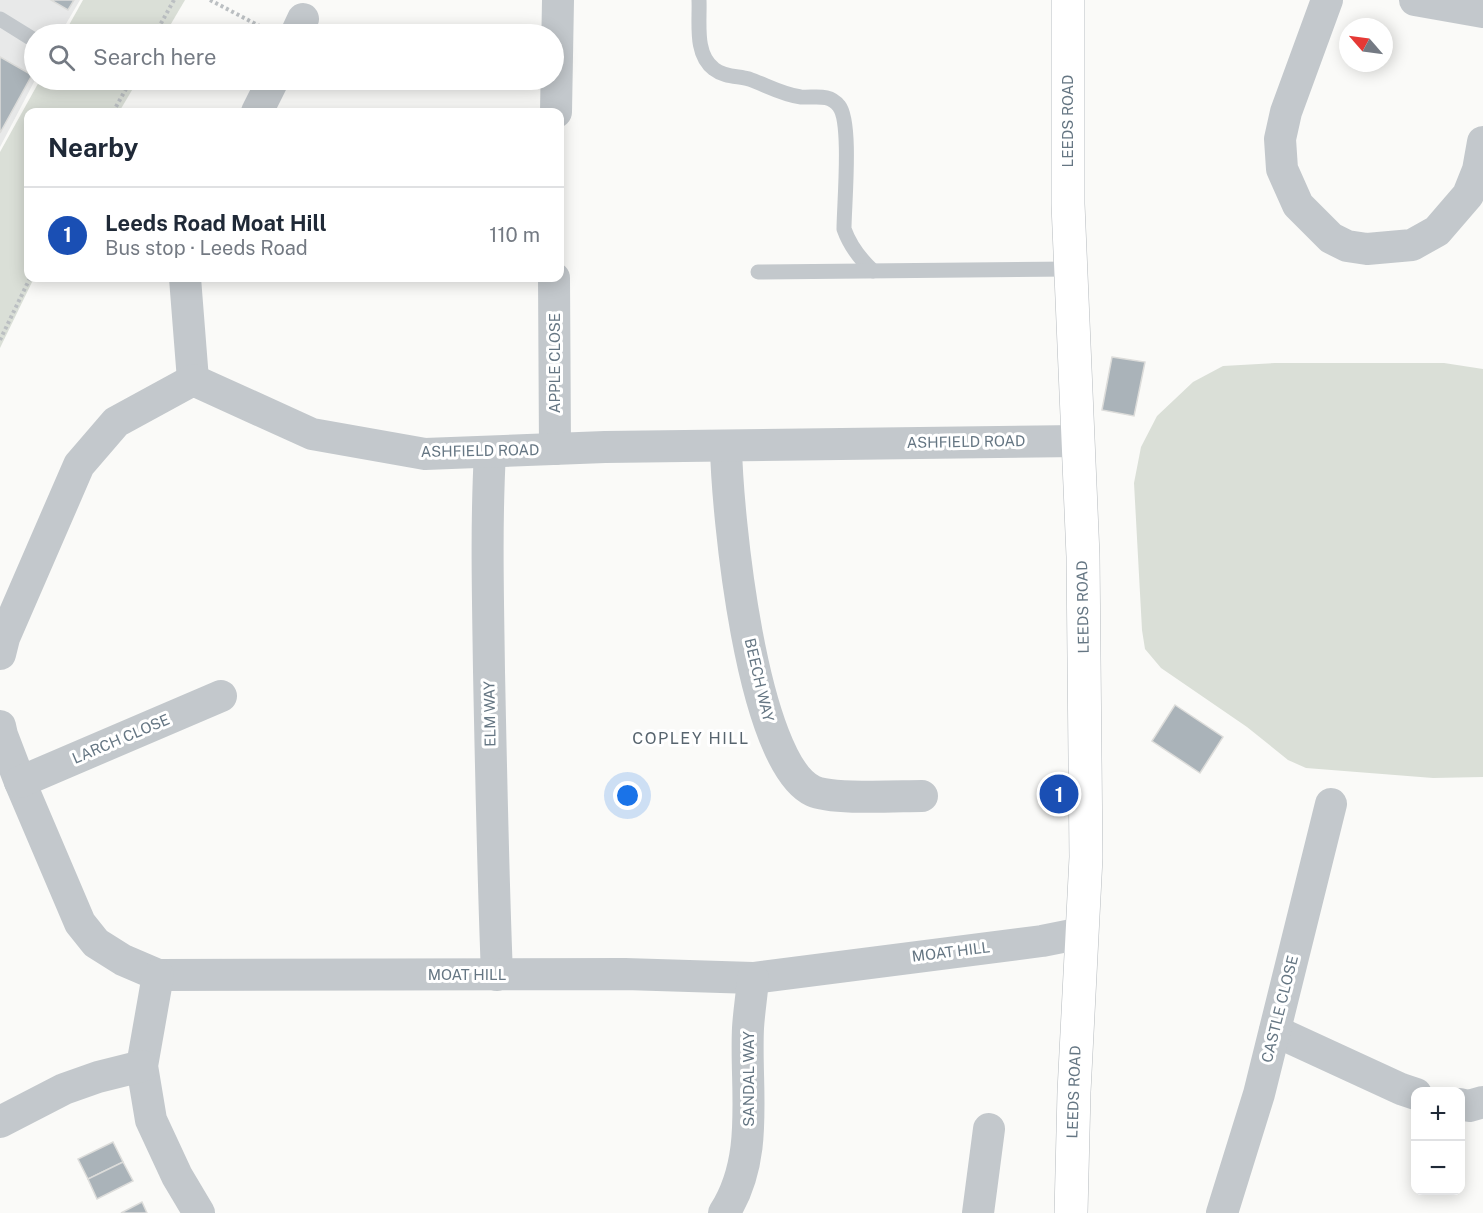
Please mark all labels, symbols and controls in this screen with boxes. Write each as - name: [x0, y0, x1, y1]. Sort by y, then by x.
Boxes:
- north arrow: [1339, 18, 1393, 72]
- search box: [24, 24, 564, 90]
- icon: search: [45, 41, 78, 74]
- text: Search here: [93, 44, 217, 70]
- street label: LEEDS ROAD: [1059, 74, 1076, 168]
- text: Nearby: [48, 132, 138, 163]
- text: Leeds Road Moat Hill: [105, 210, 327, 236]
- text: 1: [63, 223, 72, 247]
- text: 110 m: [489, 223, 540, 247]
- text: Bus stop · Leeds Road: [105, 236, 308, 260]
- street label: APPLE CLOSE: [546, 313, 563, 413]
- street label: ASHFIELD ROAD: [906, 432, 1025, 451]
- street label: ASHFIELD ROAD: [420, 441, 539, 460]
- street label: LEEDS ROAD: [1073, 560, 1092, 654]
- street label: BEECH WAY: [742, 636, 777, 723]
- street label: ELM WAY: [480, 681, 499, 747]
- street label: LARCH CLOSE: [70, 710, 172, 767]
- district label: COPLEY HILL: [632, 729, 750, 748]
- pin: 1: [1040, 772, 1078, 816]
- your location: [613, 781, 642, 810]
- street label: MOAT HILL: [911, 938, 991, 965]
- street label: CASTLE CLOSE: [1258, 954, 1301, 1064]
- street label: MOAT HILL: [428, 966, 506, 983]
- street label: SANDAL WAY: [740, 1031, 757, 1127]
- street label: LEEDS ROAD: [1063, 1045, 1084, 1139]
- map controls: [1411, 1087, 1465, 1195]
- button: +: [1411, 1087, 1465, 1141]
- button: −: [1411, 1141, 1465, 1195]

